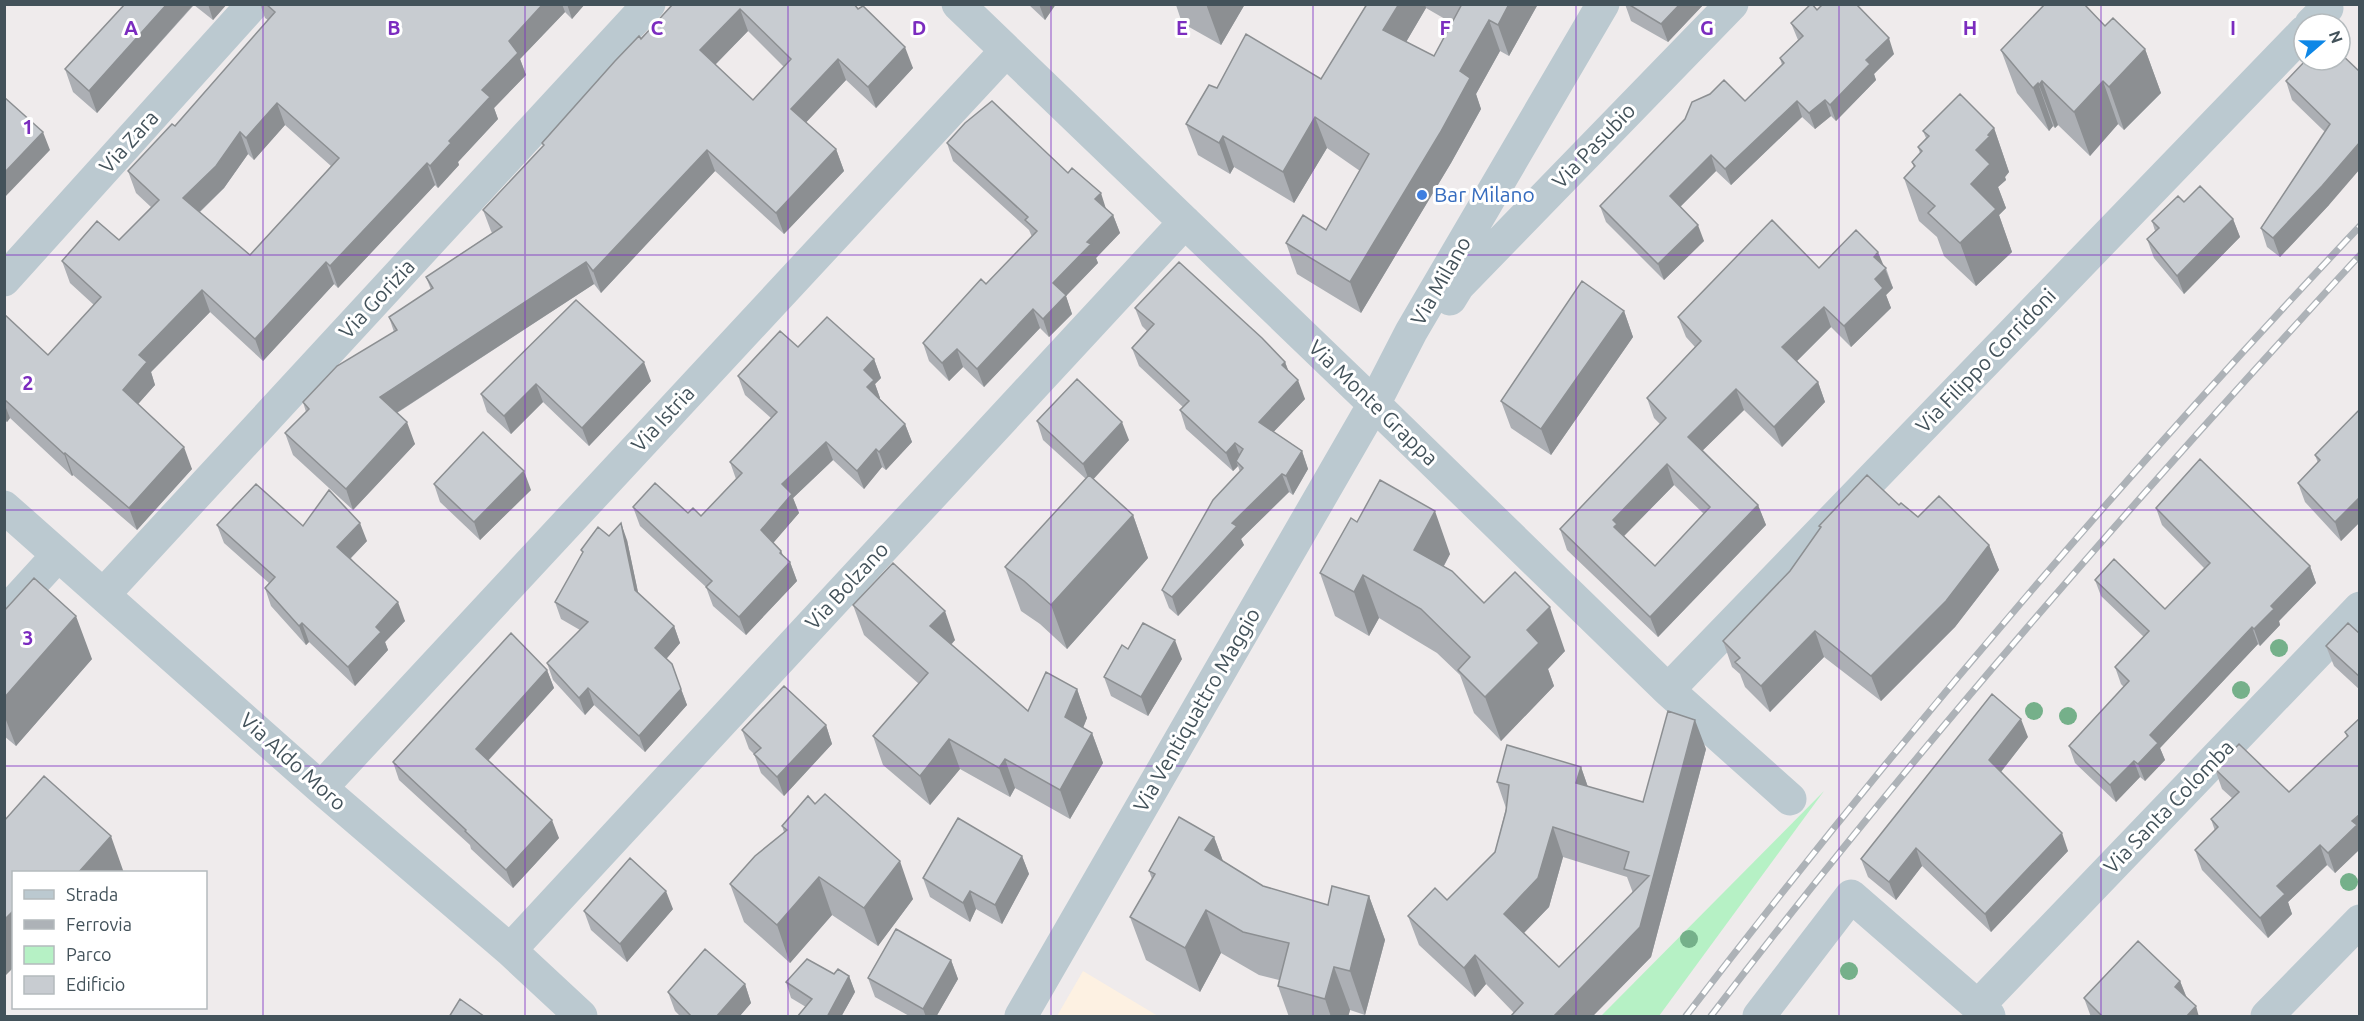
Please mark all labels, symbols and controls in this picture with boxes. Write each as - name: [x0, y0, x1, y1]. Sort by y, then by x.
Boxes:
- north arrow: [2292, 12, 2352, 72]
- text: A: [124, 16, 138, 39]
- text: B: [387, 16, 401, 39]
- text: C: [651, 16, 664, 39]
- text: D: [912, 16, 926, 39]
- text: E: [1176, 16, 1188, 39]
- text: F: [1439, 16, 1451, 39]
- text: G: [1700, 16, 1714, 39]
- text: H: [1963, 16, 1977, 39]
- text: I: [2230, 16, 2236, 39]
- text: N: [2326, 28, 2347, 46]
- street label: Via Pasubio: [1547, 98, 1640, 193]
- street label: Via Zara: [94, 105, 163, 178]
- text: 1: [22, 115, 34, 138]
- place label: Bar Milano: [1434, 182, 1535, 206]
- marker: Bar Milano: [1415, 188, 1429, 202]
- street label: Via Milano: [1405, 232, 1475, 329]
- street label: Via Gorizia: [334, 254, 419, 343]
- street label: Via Filippo Corridoni: [1910, 283, 2060, 437]
- street label: Via Monte Grappa: [1304, 335, 1443, 470]
- text: 2: [22, 371, 34, 394]
- street label: Via Istria: [626, 380, 699, 456]
- street label: Via Bolzano: [800, 537, 893, 634]
- street label: Via Ventiquattro Maggio: [1128, 603, 1264, 816]
- text: 3: [22, 626, 34, 649]
- street label: Via Aldo Moro: [236, 708, 351, 815]
- street label: Via Santa Colomba: [2098, 734, 2238, 878]
- legend: [12, 871, 207, 1009]
- text: Strada: [66, 884, 118, 904]
- text: Ferrovia: [66, 914, 132, 934]
- text: Parco: [66, 944, 112, 964]
- text: Edificio: [66, 974, 125, 994]

